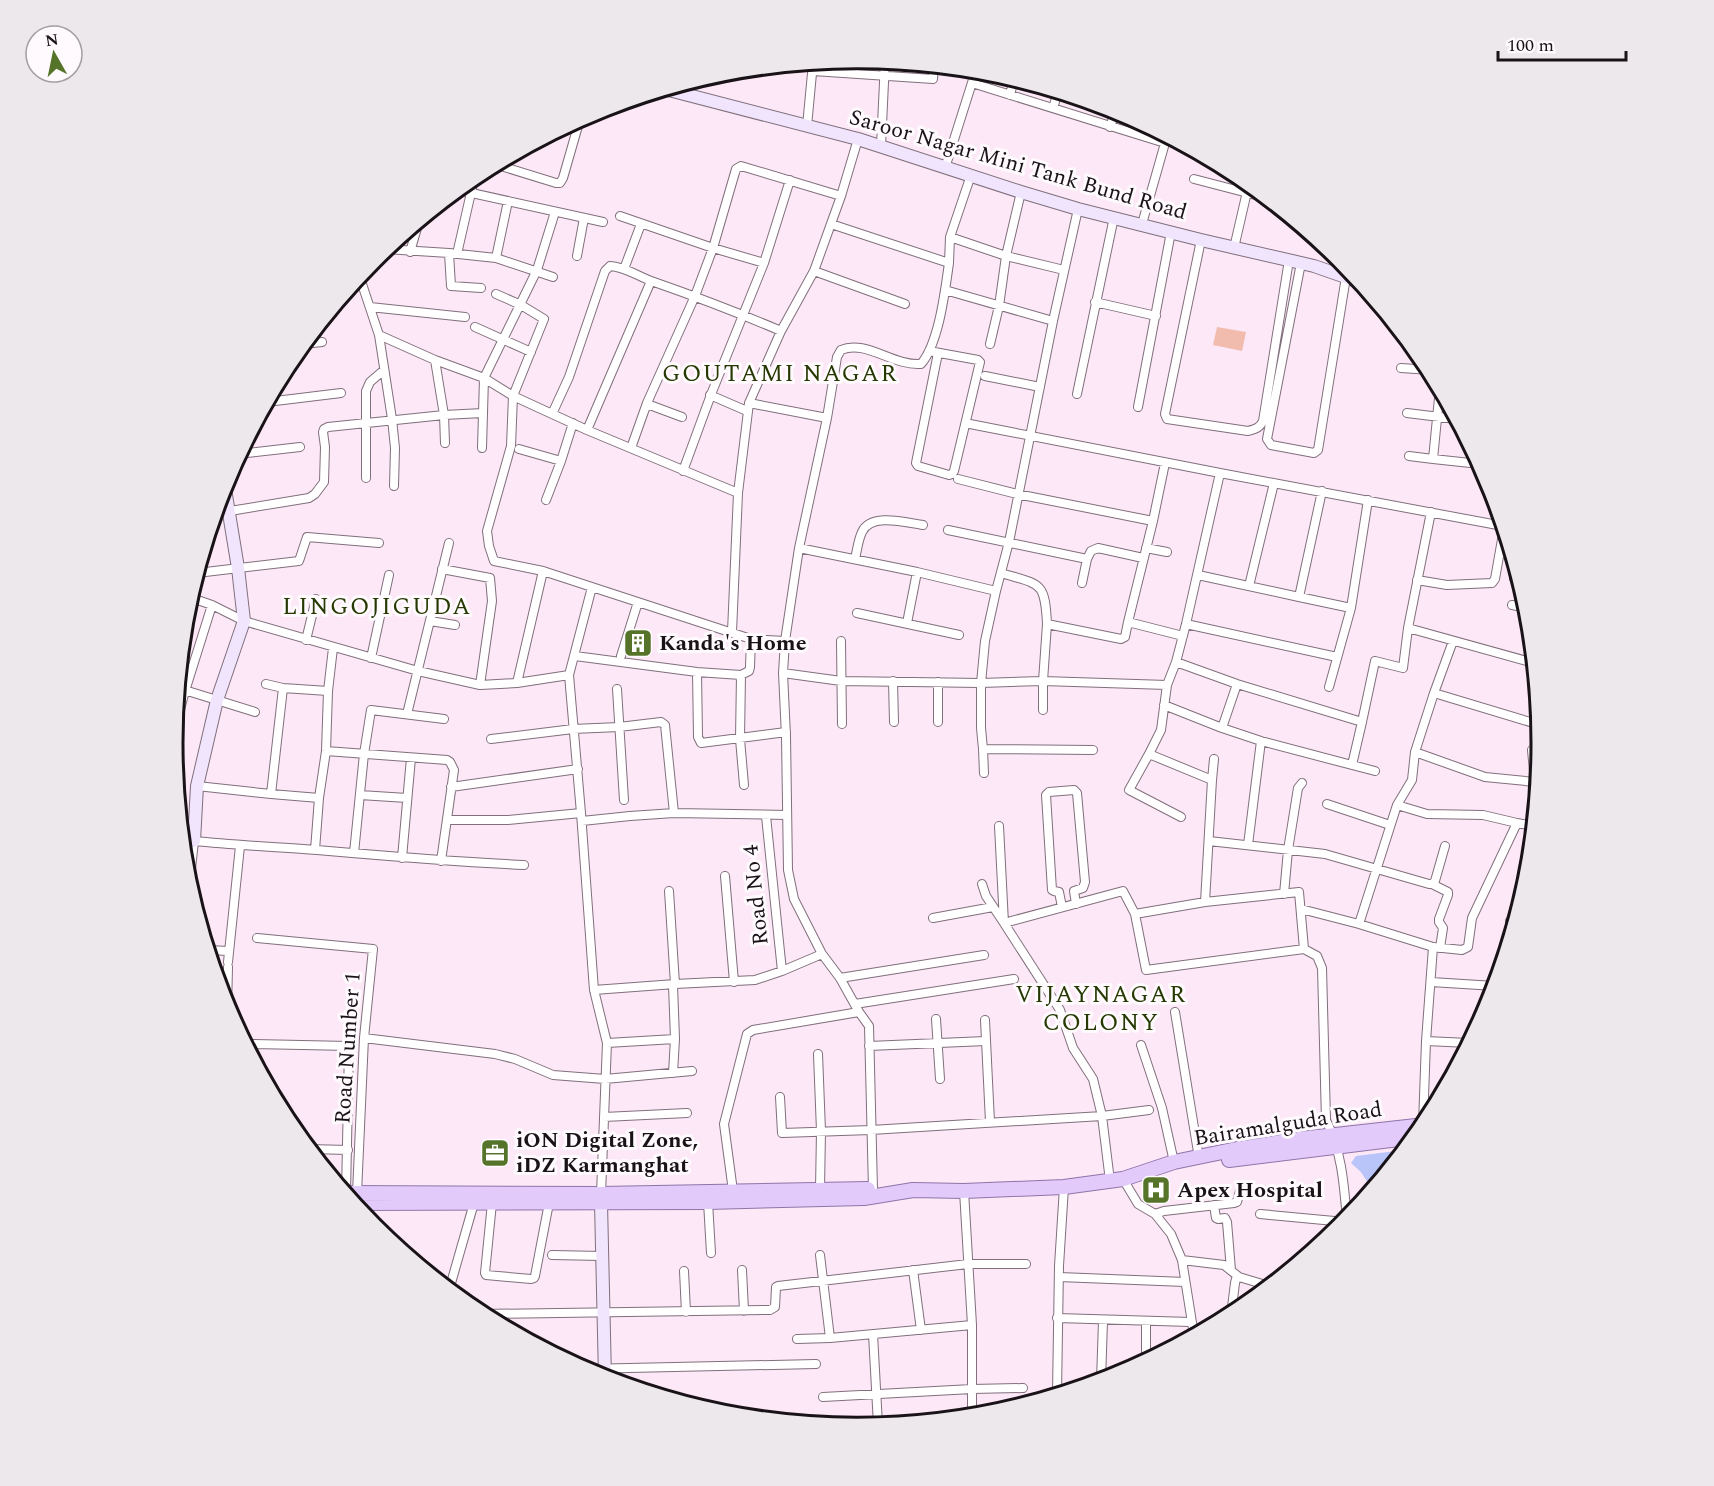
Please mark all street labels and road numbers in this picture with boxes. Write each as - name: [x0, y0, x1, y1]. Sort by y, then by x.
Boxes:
- street label: Saroor Nagar Mini Tank Bund Road: [845, 101, 1191, 229]
- street label: Road No 4: [734, 843, 778, 947]
- street label: Road Number 1: [326, 971, 370, 1125]
- street label: Bairamalguda Road: [1191, 1093, 1385, 1155]

